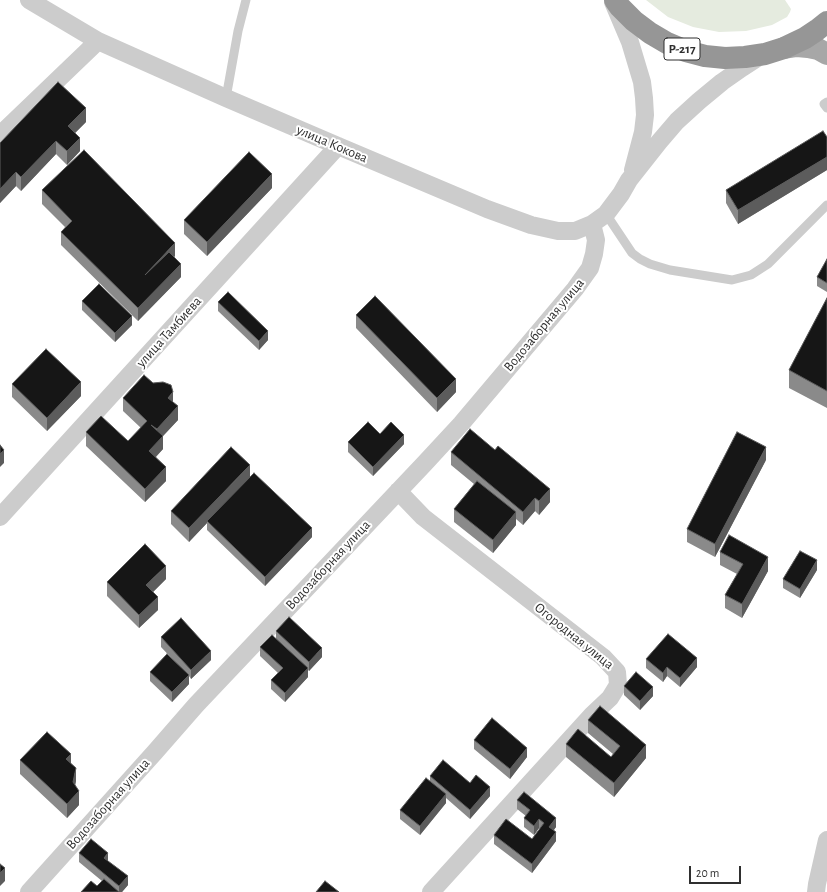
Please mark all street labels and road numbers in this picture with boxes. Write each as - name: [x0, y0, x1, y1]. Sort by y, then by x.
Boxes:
- road number: Р-217: [664, 38, 700, 60]
- street label: улица Кокова: [294, 121, 370, 167]
- street label: Водозаборная улица: [500, 275, 588, 375]
- street label: улица Тамбиева: [133, 293, 205, 371]
- street label: Водозаборная улица: [282, 517, 374, 613]
- street label: Огородная улица: [531, 599, 617, 673]
- street label: Водозаборная улица: [63, 755, 153, 853]

